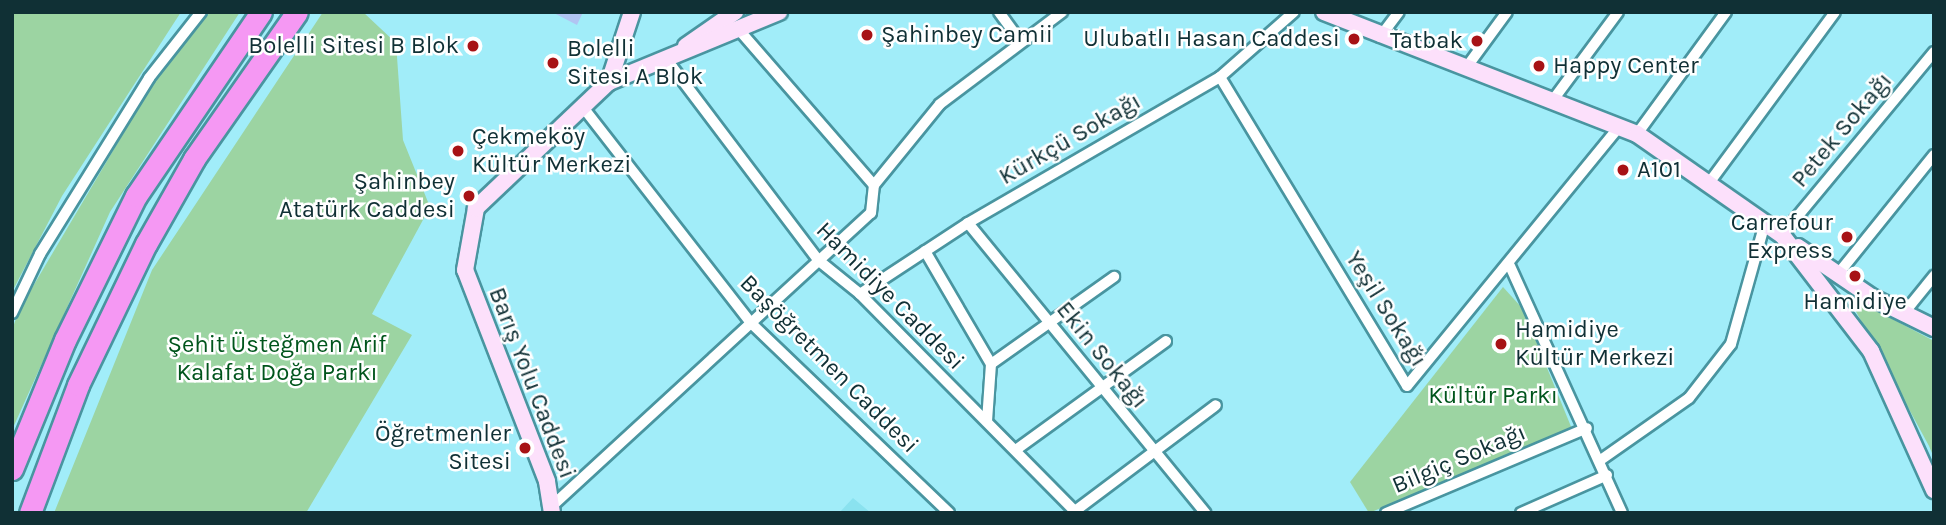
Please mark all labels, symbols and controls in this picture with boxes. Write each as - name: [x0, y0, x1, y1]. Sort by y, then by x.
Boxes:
- place label: Şahinbey Camii: [881, 21, 1053, 49]
- place label: Ulubatlı Hasan Caddesi: [1083, 25, 1340, 53]
- marker: Şahinbey Camii: [859, 27, 875, 43]
- place label: Tatbak: [1390, 27, 1463, 55]
- marker: Ulubatlı Hasan Caddesi: [1346, 31, 1362, 47]
- place label: Bolelli Sitesi B Blok: [248, 32, 459, 60]
- marker: Tatbak: [1469, 33, 1485, 49]
- place label: Bolelli Sitesi A Blok: [567, 35, 703, 91]
- marker: Bolelli Sitesi B Blok: [465, 38, 481, 54]
- place label: Happy Center: [1553, 52, 1699, 80]
- marker: Bolelli Sitesi A Blok: [545, 55, 561, 71]
- marker: Happy Center: [1531, 58, 1547, 74]
- street label: Petek Sokağı: [1786, 67, 1898, 193]
- street label: Kürkçü Sokağı: [994, 87, 1146, 191]
- place label: Çekmeköy Kültür Merkezi: [472, 123, 631, 179]
- marker: Çekmeköy Kültür Merkezi: [450, 143, 466, 159]
- place label: A101: [1637, 156, 1681, 184]
- marker: A101: [1615, 162, 1631, 178]
- place label: Şahinbey Atatürk Caddesi: [279, 168, 455, 224]
- marker: Şahinbey Atatürk Caddesi: [461, 188, 477, 204]
- place label: Carrefour Express: [1731, 209, 1833, 265]
- street label: Hamidiye Caddesi: [810, 216, 970, 376]
- marker: Carrefour Express: [1839, 229, 1855, 245]
- street label: Yeşil Sokağı: [1339, 246, 1433, 372]
- marker: Hamidiye: [1847, 268, 1863, 284]
- street label: Başöğretmen Caddesi: [734, 269, 924, 459]
- street label: Barış Yolu Caddesi: [482, 283, 582, 483]
- place label: Hamidiye: [1803, 288, 1907, 316]
- street label: Ekin Sokağı: [1050, 296, 1154, 414]
- place label: Hamidiye Kültür Merkezi: [1515, 316, 1674, 372]
- park label: Şehit Üsteğmen Arif Kalafat Doğa Parkı: [167, 331, 387, 387]
- marker: Hamidiye Kültür Merkezi: [1493, 336, 1509, 352]
- park label: Kültür Parkı: [1428, 382, 1558, 410]
- street label: Bilgiç Sokağı: [1388, 418, 1530, 500]
- place label: Öğretmenler Sitesi: [375, 420, 511, 476]
- marker: Öğretmenler Sitesi: [517, 440, 533, 456]

